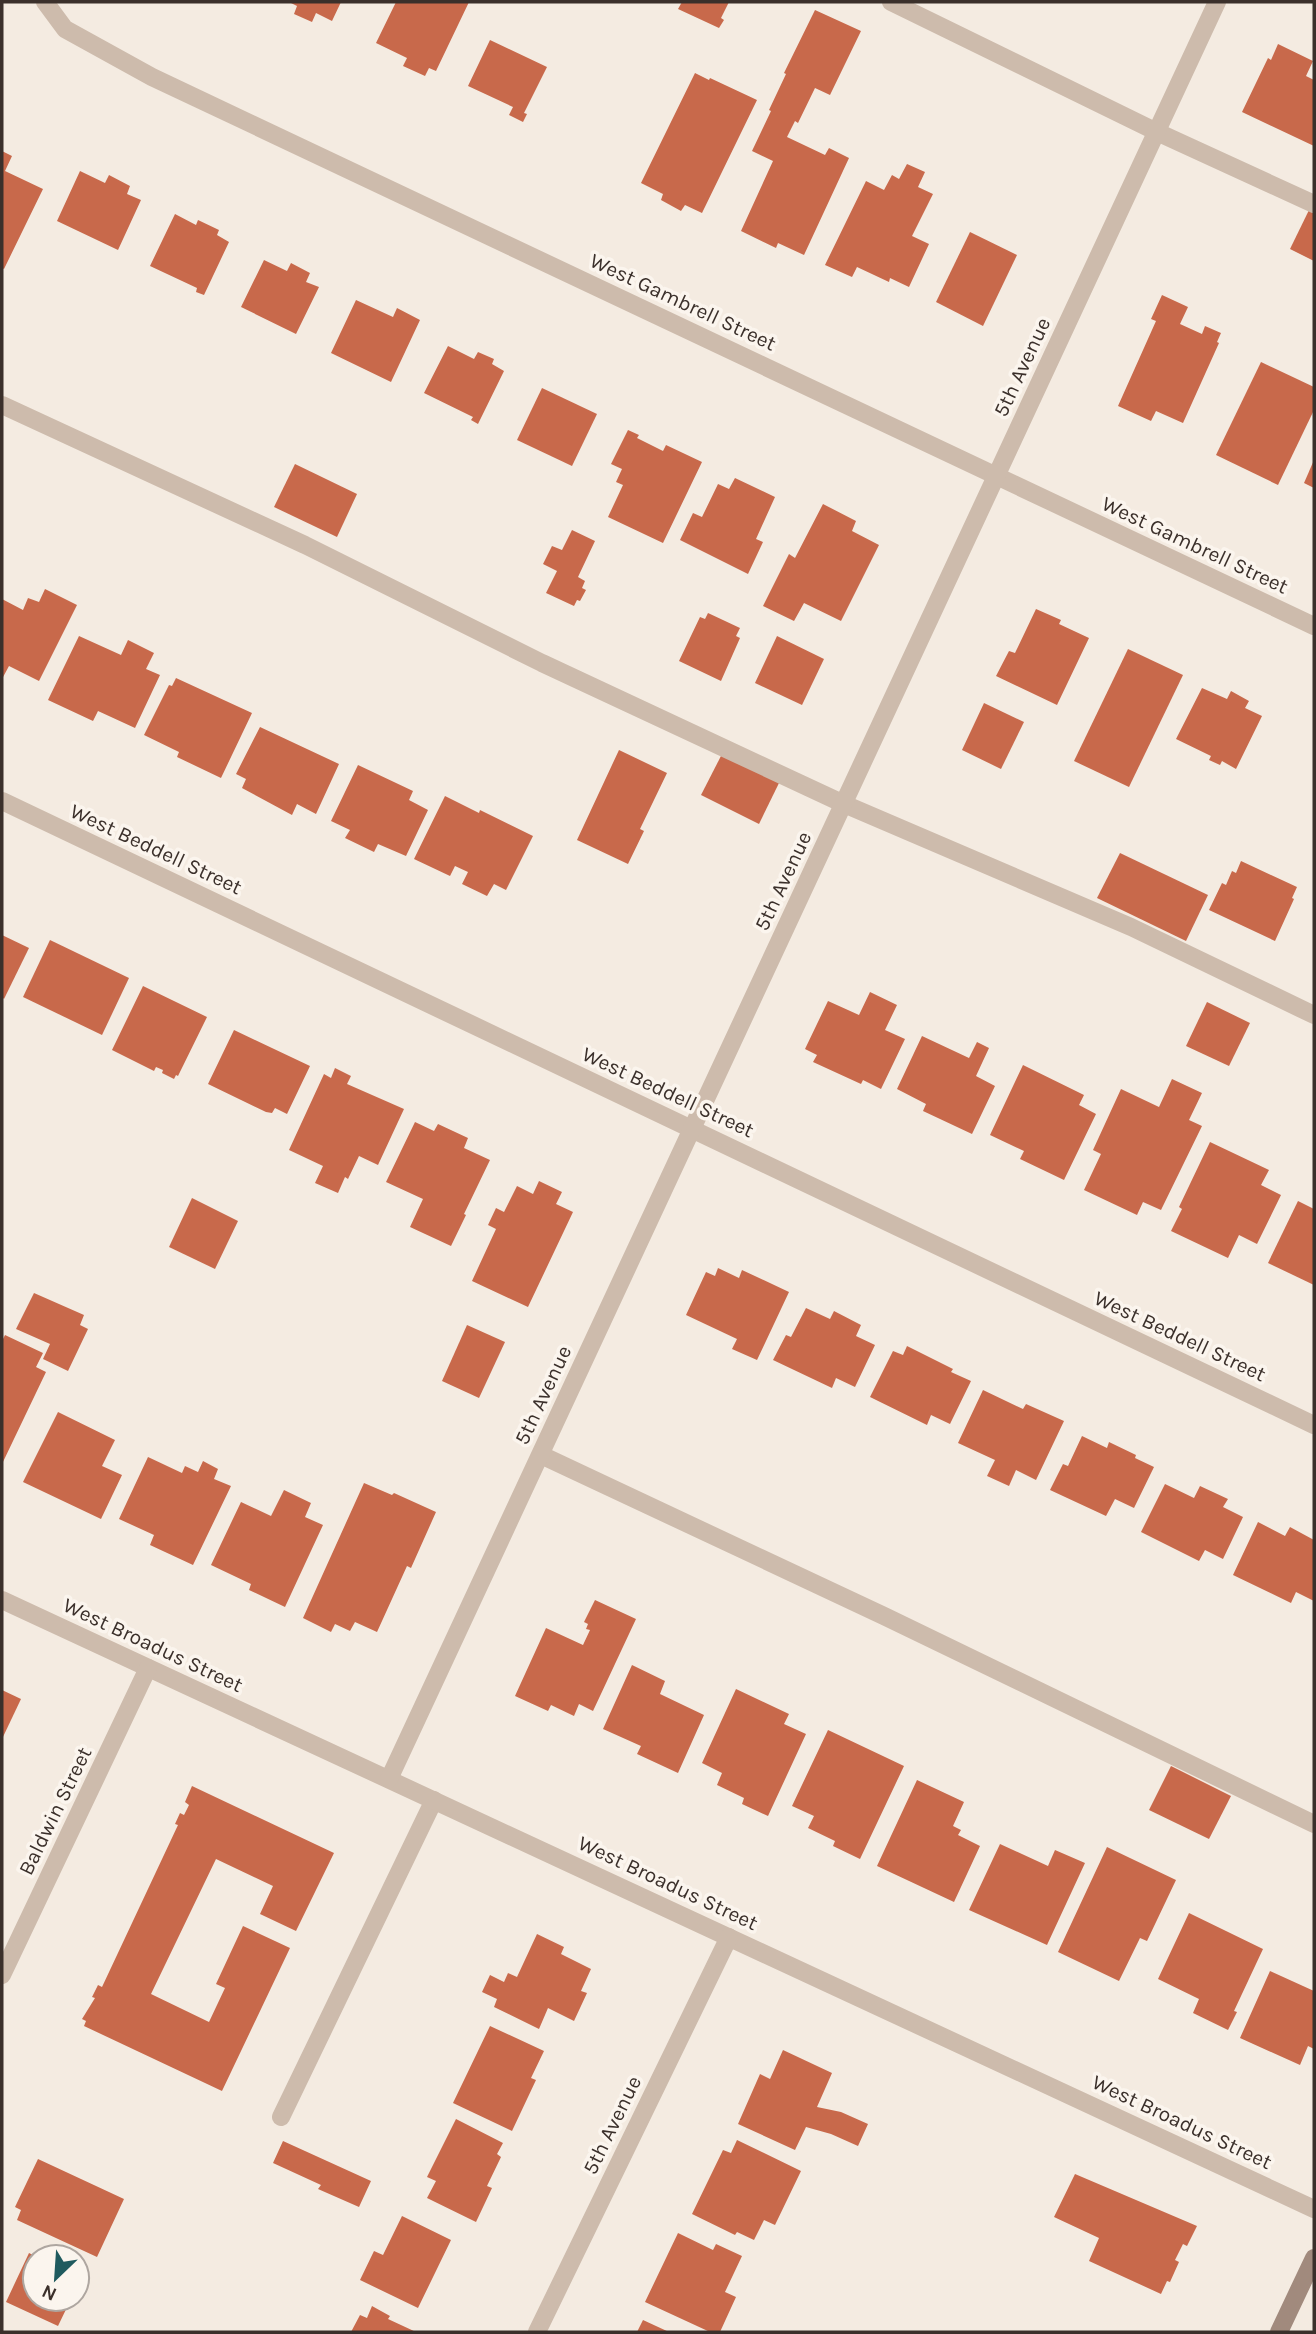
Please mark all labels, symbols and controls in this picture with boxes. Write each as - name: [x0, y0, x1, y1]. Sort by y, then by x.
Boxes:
- street label: West Gambrell Street: [586, 248, 780, 356]
- street label: 5th Avenue: [989, 314, 1055, 420]
- street label: West Gambrell Street: [1098, 491, 1292, 599]
- street label: West Beddell Street: [66, 799, 246, 899]
- street label: 5th Avenue: [750, 828, 816, 934]
- street label: West Beddell Street: [578, 1042, 758, 1142]
- street label: West Beddell Street: [1090, 1286, 1270, 1386]
- street label: 5th Avenue: [510, 1342, 576, 1448]
- street label: West Broadus Street: [59, 1593, 247, 1697]
- street label: Baldwin Street: [14, 1743, 96, 1879]
- street label: West Broadus Street: [574, 1831, 762, 1935]
- street label: West Broadus Street: [1088, 2070, 1276, 2174]
- street label: 5th Avenue: [578, 2072, 646, 2178]
- north arrow: [21, 2243, 91, 2313]
- text: N: [38, 2280, 60, 2305]

